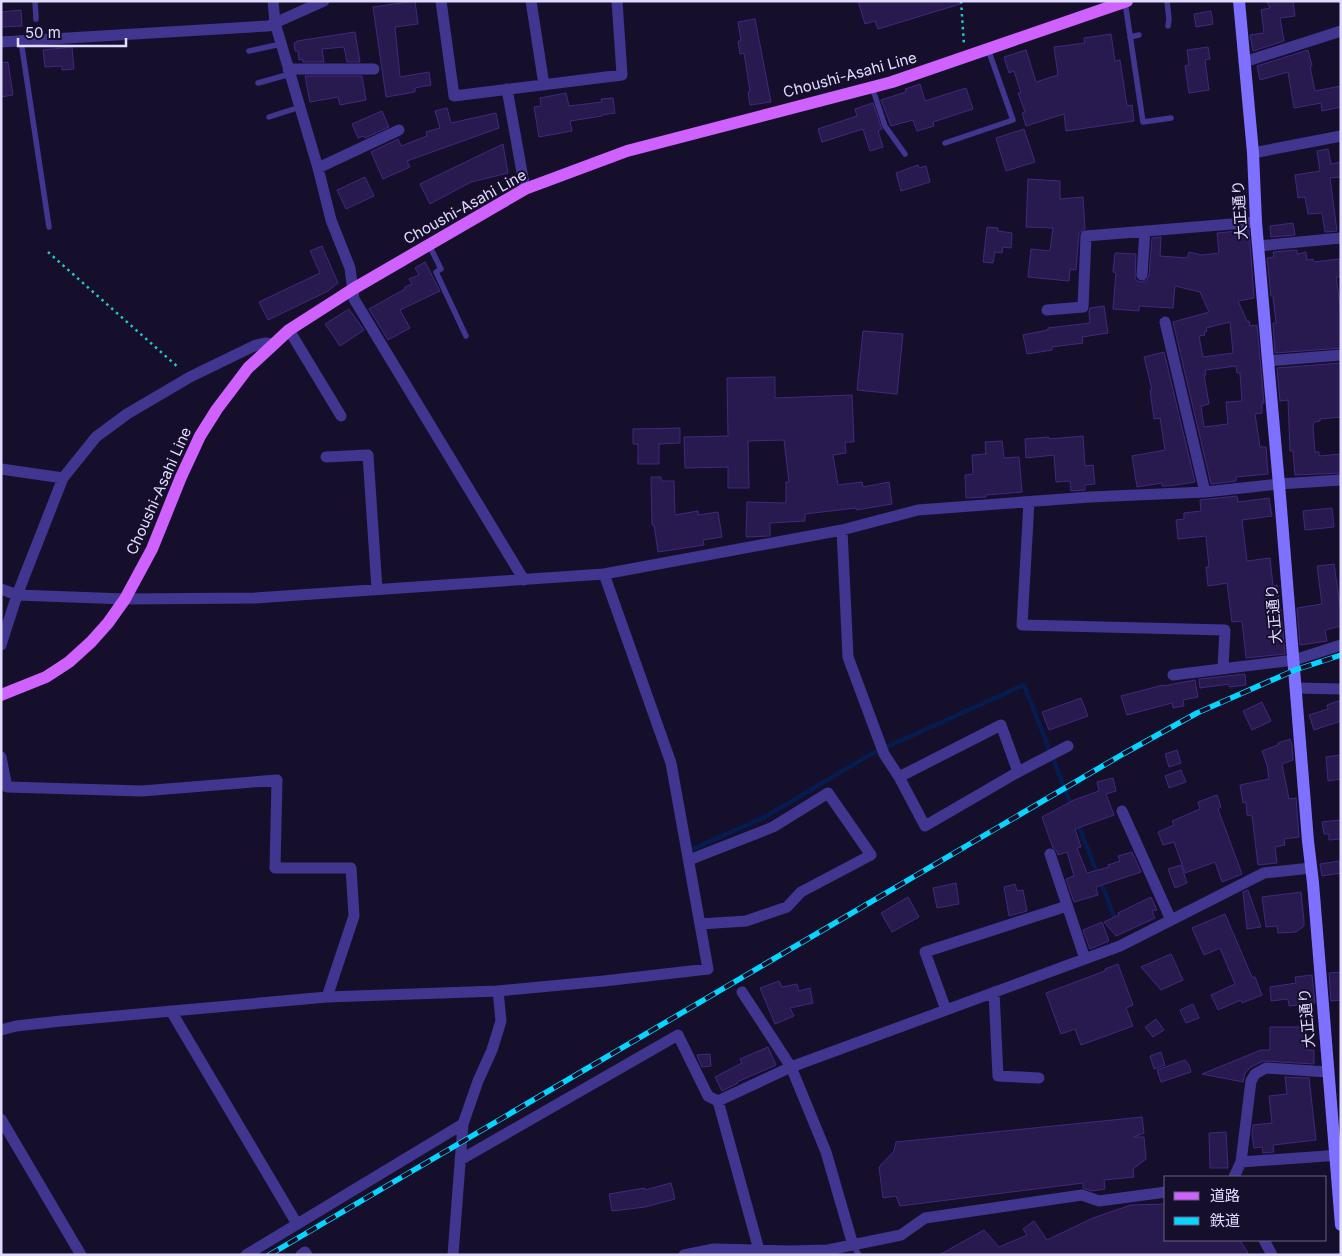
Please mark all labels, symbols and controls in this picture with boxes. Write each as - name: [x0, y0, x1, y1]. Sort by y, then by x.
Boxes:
- scale bar: [18, 15, 125, 47]
- text: 50 m: [25, 23, 61, 42]
- street label: Choushi-Asahi Line: [781, 48, 919, 102]
- street label: Choushi-Asahi Line: [400, 165, 530, 248]
- street label: 大正通り: [1228, 179, 1251, 241]
- street label: Choushi-Asahi Line: [122, 424, 195, 558]
- street label: 大正通り: [1261, 583, 1286, 645]
- street label: 大正通り: [1294, 987, 1319, 1049]
- legend: [1164, 1176, 1327, 1241]
- text: 道路: [1210, 1186, 1240, 1205]
- text: 鉄道: [1210, 1211, 1240, 1230]

